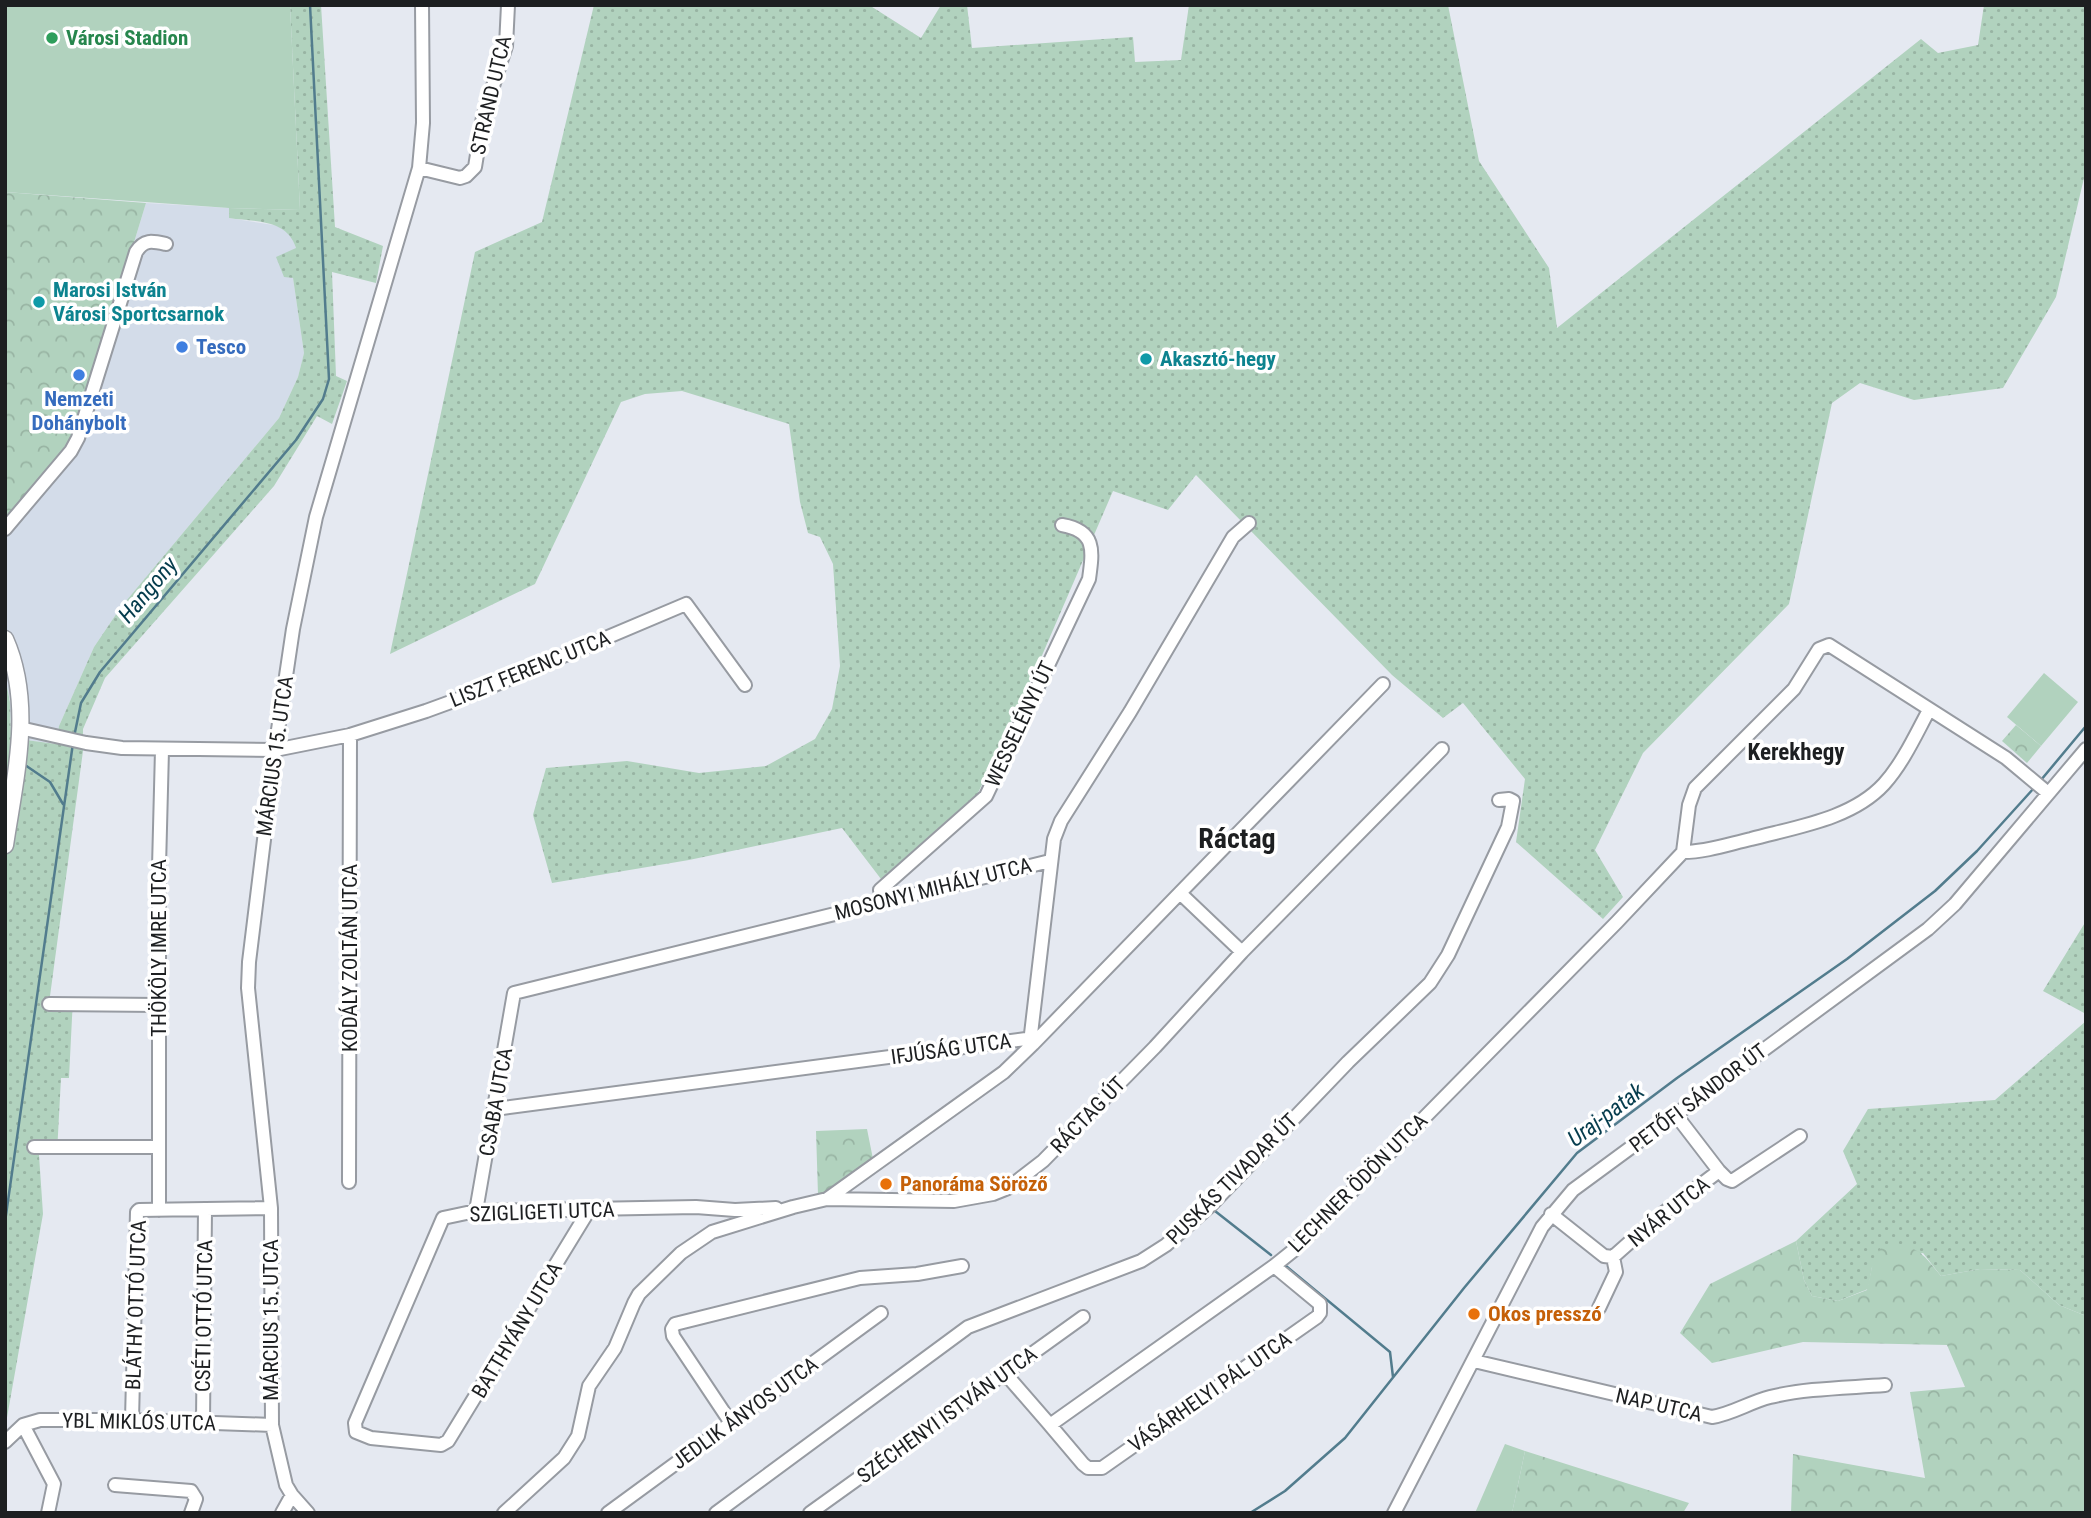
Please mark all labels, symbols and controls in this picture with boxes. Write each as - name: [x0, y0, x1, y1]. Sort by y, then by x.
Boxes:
- place label: Városi Stadion: [66, 26, 188, 50]
- marker: Városi Stadion: [44, 30, 60, 46]
- street label: STRAND UTCA: [466, 33, 516, 157]
- place label: Marosi István Városi Sportcsarnok: [53, 278, 225, 326]
- marker: Marosi István Városi Sportcsarnok: [31, 294, 47, 310]
- place label: Tesco: [196, 335, 246, 359]
- marker: Tesco: [174, 339, 190, 355]
- place label: Akasztó-hegy: [1160, 347, 1277, 371]
- marker: Akasztó-hegy: [1138, 351, 1154, 367]
- marker: Nemzeti Dohánybolt: [71, 367, 87, 383]
- place label: Nemzeti Dohánybolt: [32, 387, 126, 435]
- water label: Hangony: [113, 551, 184, 628]
- street label: LISZT FERENC UTCA: [446, 626, 614, 712]
- street label: WESSELÉNYI ÚT: [980, 657, 1060, 791]
- street label: MÁRCIUS 15. UTCA: [252, 674, 298, 838]
- district label: Kerekhegy: [1748, 739, 1845, 766]
- district label: Ráctag: [1198, 822, 1276, 855]
- street label: MOSONYI MIHÁLY UTCA: [832, 853, 1034, 925]
- street label: THÖKÖLY IMRE UTCA: [147, 859, 171, 1037]
- street label: KODÁLY ZOLTÁN UTCA: [338, 864, 362, 1052]
- street label: IFJÚSÁG UTCA: [889, 1029, 1013, 1069]
- street label: PETŐFI SÁNDOR ÚT: [1625, 1039, 1771, 1157]
- street label: CSABA UTCA: [475, 1046, 517, 1158]
- street label: RÁCTAG ÚT: [1046, 1072, 1130, 1158]
- water label: Uraj-patak: [1562, 1077, 1650, 1153]
- street label: PUSKÁS TIVADAR ÚT: [1162, 1109, 1302, 1249]
- street label: LECHNER ÖDÖN UTCA: [1284, 1109, 1432, 1257]
- place label: Panoráma Söröző: [900, 1172, 1048, 1196]
- street label: NYÁR UTCA: [1624, 1172, 1714, 1252]
- marker: Panoráma Söröző: [878, 1176, 894, 1192]
- street label: SZIGLIGETI UTCA: [469, 1197, 615, 1227]
- street label: BLÁTHY OTTÓ UTCA: [121, 1220, 151, 1390]
- street label: MÁRCIUS 15. UTCA: [259, 1239, 283, 1401]
- street label: CSÉTI OTTÓ UTCA: [191, 1240, 217, 1392]
- street label: BATTHYÁNY UTCA: [467, 1258, 567, 1402]
- place label: Okos presszó: [1488, 1302, 1602, 1326]
- marker: Okos presszó: [1466, 1306, 1482, 1322]
- street label: VÁSÁRHELYI PÁL UTCA: [1124, 1327, 1296, 1457]
- street label: SZÉCHENYI ISTVÁN UTCA: [853, 1342, 1041, 1488]
- street label: JEDLIK ÁNYOS UTCA: [667, 1352, 823, 1474]
- street label: NAP UTCA: [1613, 1383, 1705, 1427]
- street label: YBL MIKLÓS UTCA: [62, 1409, 216, 1435]

